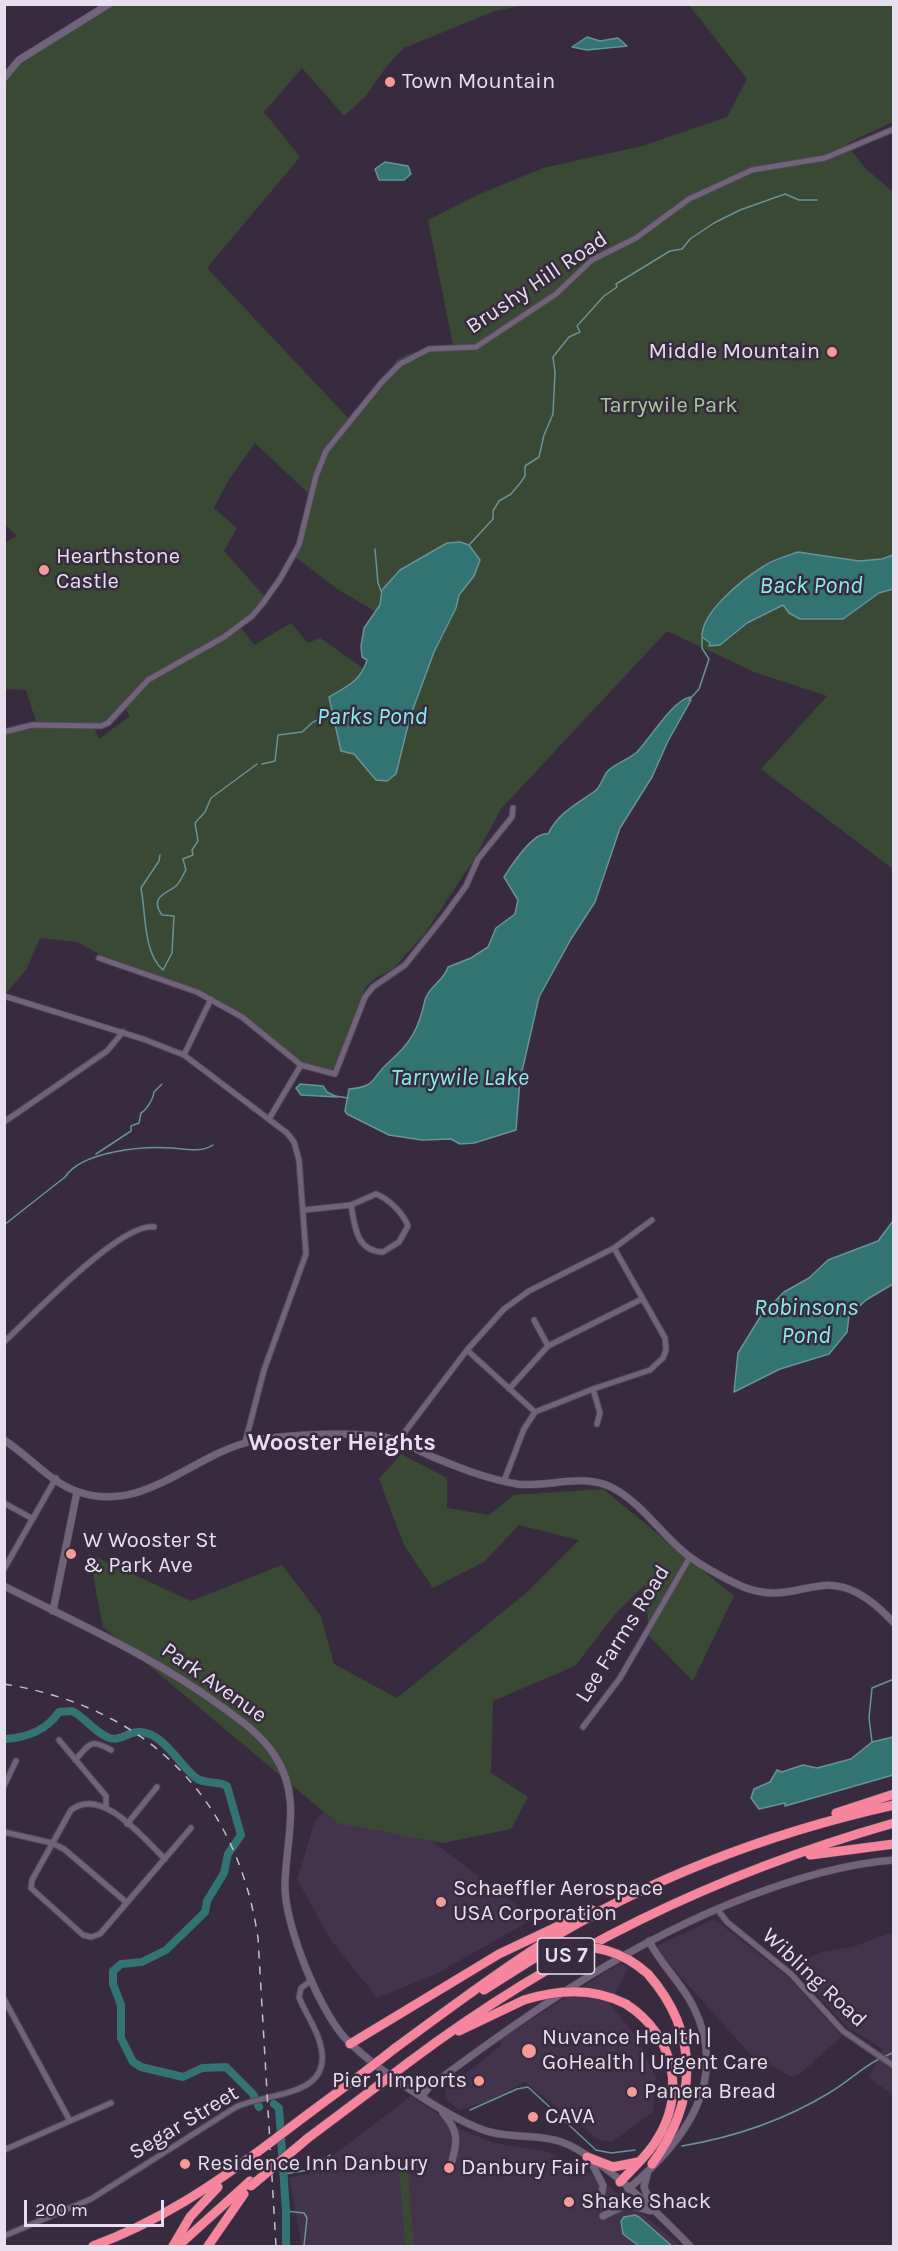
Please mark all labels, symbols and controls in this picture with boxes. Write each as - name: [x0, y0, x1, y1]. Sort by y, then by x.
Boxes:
- place label: Town Mountain: [402, 69, 555, 95]
- marker: Town Mountain: [383, 75, 397, 89]
- street label: Brushy Hill Road: [461, 226, 613, 340]
- place label: Middle Mountain: [649, 339, 820, 365]
- marker: Middle Mountain: [825, 345, 839, 359]
- park label: Tarrywile Park: [600, 393, 738, 419]
- place label: Hearthstone Castle: [56, 544, 180, 596]
- marker: Hearthstone Castle: [37, 563, 51, 577]
- water label: Back Pond: [759, 572, 863, 600]
- water label: Parks Pond: [317, 703, 427, 731]
- water label: Tarrywile Lake: [391, 1064, 529, 1092]
- water label: Robinsons Pond: [754, 1294, 858, 1350]
- district label: Wooster Heights: [248, 1429, 436, 1457]
- place label: W Wooster St & Park Ave: [83, 1528, 217, 1580]
- marker: W Wooster St & Park Ave: [64, 1547, 78, 1561]
- street label: Lee Farms Road: [570, 1560, 676, 1708]
- street label: Park Avenue: [156, 1637, 272, 1729]
- place label: Schaeffler Aerospace USA Corporation: [453, 1876, 663, 1928]
- marker: Schaeffler Aerospace USA Corporation: [434, 1895, 448, 1909]
- street label: Wibling Road: [756, 1923, 872, 2033]
- road number: US 7: [538, 1938, 594, 1974]
- place label: Nuvance Health | GoHealth | Urgent Care: [542, 2025, 768, 2076]
- marker: Nuvance Health | GoHealth | Urgent Care: [520, 2042, 538, 2060]
- place label: Pier 1 Imports: [332, 2068, 467, 2094]
- marker: Pier 1 Imports: [472, 2074, 486, 2088]
- place label: Panera Bread: [644, 2079, 776, 2105]
- street label: Segar Street: [125, 2080, 243, 2166]
- marker: Panera Bread: [625, 2085, 639, 2099]
- place label: CAVA: [545, 2104, 595, 2130]
- marker: CAVA: [526, 2110, 540, 2124]
- place label: Residence Inn Danbury: [197, 2151, 428, 2177]
- place label: Danbury Fair: [461, 2155, 588, 2181]
- marker: Residence Inn Danbury: [178, 2157, 192, 2171]
- marker: Danbury Fair: [442, 2161, 456, 2175]
- scale bar: [27, 2188, 166, 2226]
- place label: Shake Shack: [581, 2189, 711, 2215]
- marker: Shake Shack: [562, 2195, 576, 2209]
- text: 200 m: [35, 2199, 88, 2221]

